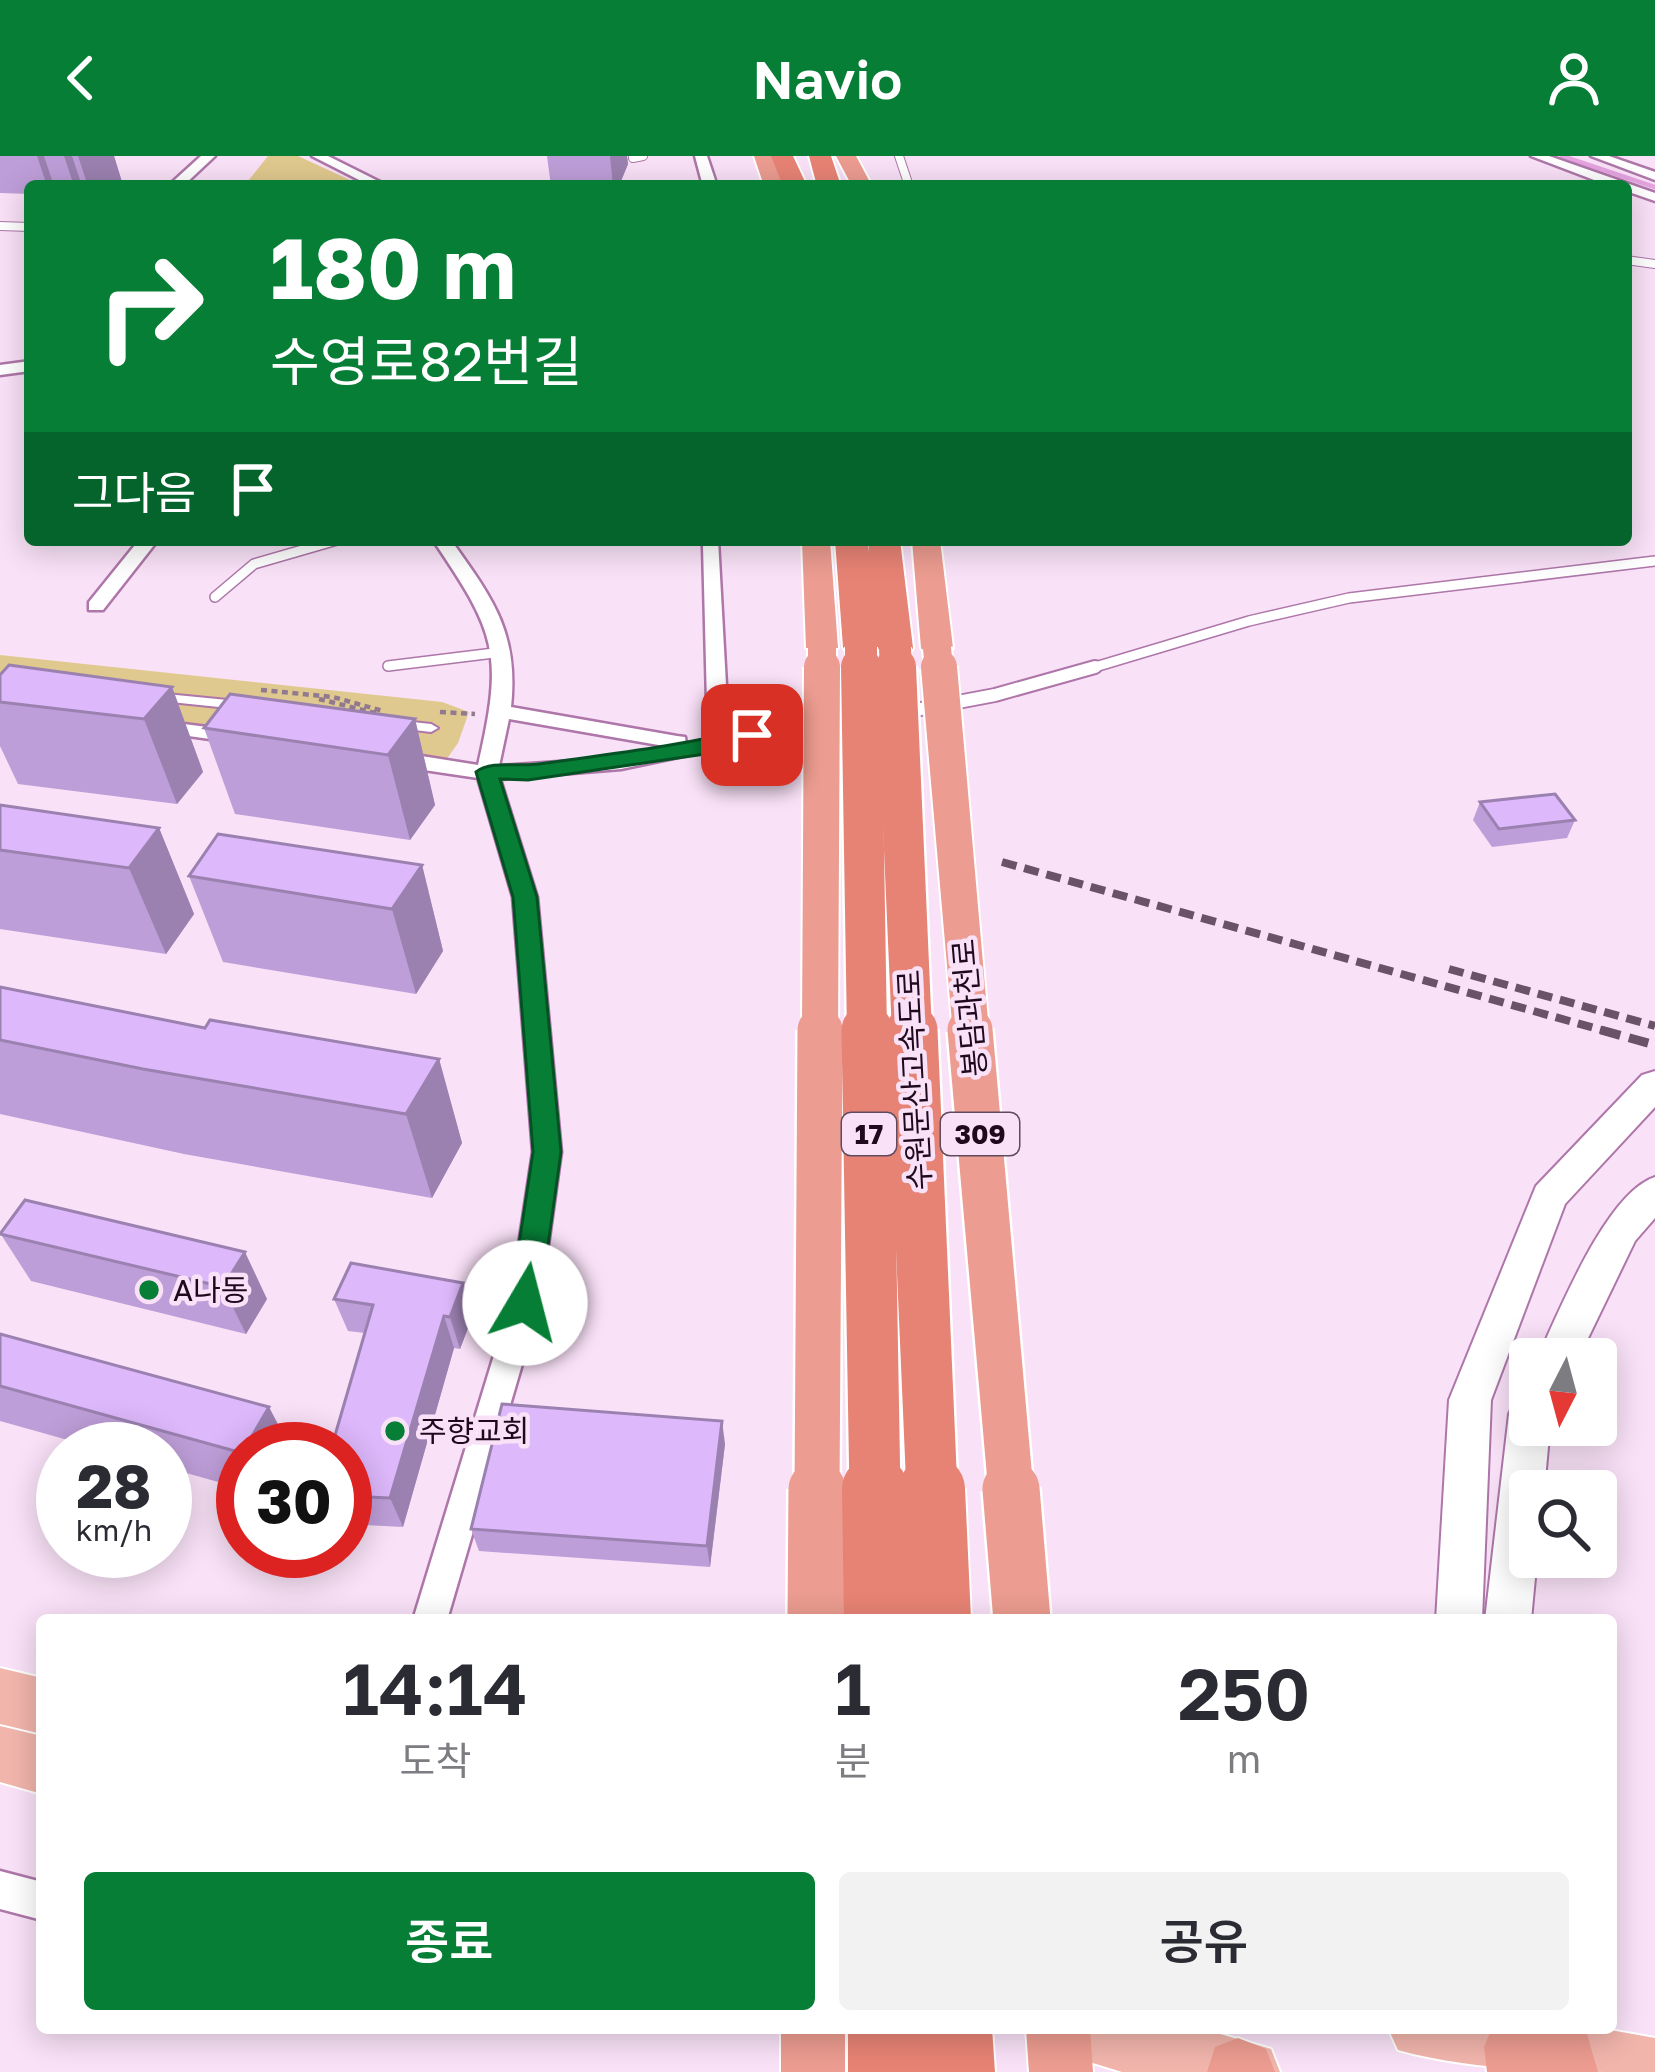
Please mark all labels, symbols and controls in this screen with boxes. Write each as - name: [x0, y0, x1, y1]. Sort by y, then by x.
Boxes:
- icon: back: [48, 45, 114, 111]
- icon: person: [1541, 45, 1607, 111]
- text: Navio: [753, 46, 902, 111]
- text: 180 m: [270, 217, 516, 317]
- icon: right: [72, 228, 228, 384]
- text: 수영로82번길: [270, 328, 583, 393]
- icon: arrive: [220, 456, 286, 522]
- text: 그다음: [72, 465, 196, 519]
- pin: [701, 684, 803, 786]
- icon: arrive: [719, 702, 785, 768]
- street label: 봉담과천로: [945, 938, 993, 1078]
- street label: 수원문산고속도로: [890, 969, 938, 1191]
- road number: 17: [842, 1113, 896, 1155]
- road number: 309: [941, 1113, 1019, 1155]
- position arrow: [462, 1240, 588, 1366]
- place label: A나동: [173, 1272, 248, 1308]
- marker: A나동: [136, 1277, 162, 1303]
- north arrow: [1509, 1338, 1617, 1446]
- map controls: [1509, 1338, 1617, 1578]
- place label: 주향교회: [419, 1413, 529, 1449]
- marker: 주향교회: [382, 1418, 408, 1444]
- speed limit sign: 30: [216, 1422, 372, 1578]
- text: 28: [76, 1449, 151, 1521]
- button: search: [1509, 1470, 1617, 1578]
- text: km/h: [76, 1512, 152, 1548]
- text: 14:14: [343, 1644, 528, 1731]
- text: 1: [835, 1644, 871, 1731]
- text: 250: [1178, 1649, 1310, 1736]
- text: m: [1227, 1735, 1261, 1782]
- text: 도착: [400, 1737, 471, 1784]
- text: 분: [835, 1737, 871, 1784]
- button: 종료: [84, 1872, 815, 2010]
- button: 공유: [839, 1872, 1569, 2010]

